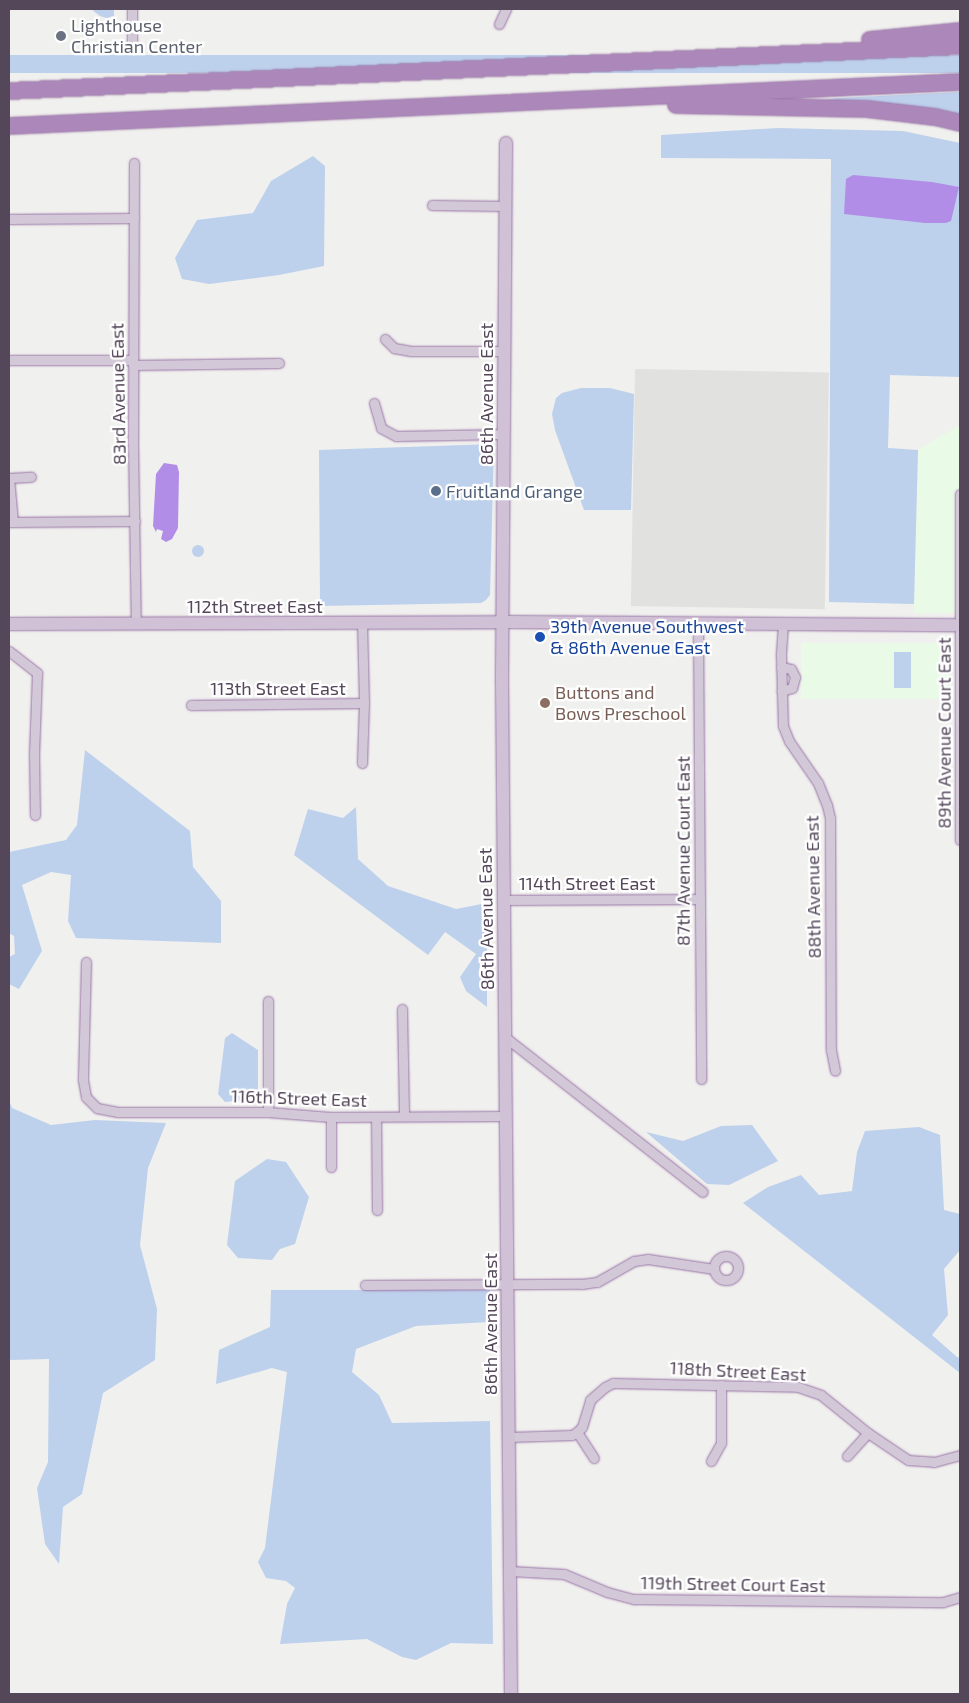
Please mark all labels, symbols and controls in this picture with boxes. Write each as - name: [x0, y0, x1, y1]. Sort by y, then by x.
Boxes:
- place label: Lighthouse Christian Center: [71, 15, 202, 58]
- marker: Lighthouse Christian Center: [55, 30, 67, 42]
- street label: 83rd Avenue East: [106, 323, 130, 465]
- street label: 86th Avenue East: [475, 323, 497, 465]
- place label: Fruitland Grange: [446, 480, 583, 502]
- marker: Fruitland Grange: [430, 485, 442, 497]
- street label: 112th Street East: [187, 595, 323, 617]
- place label: 39th Avenue Southwest & 86th Avenue East: [550, 616, 744, 659]
- marker: 39th Avenue Southwest & 86th Avenue East: [534, 631, 546, 643]
- street label: 89th Avenue Court East: [933, 637, 955, 829]
- street label: 113th Street East: [210, 677, 346, 699]
- place label: Buttons and Bows Preschool: [555, 682, 686, 724]
- marker: Buttons and Bows Preschool: [539, 697, 551, 709]
- street label: 87th Avenue Court East: [672, 756, 694, 946]
- street label: 88th Avenue East: [801, 815, 825, 959]
- street label: 86th Avenue East: [474, 847, 498, 991]
- street label: 114th Street East: [519, 872, 655, 894]
- street label: 116th Street East: [231, 1085, 367, 1111]
- street label: 86th Avenue East: [479, 1253, 501, 1395]
- street label: 118th Street East: [669, 1357, 807, 1385]
- street label: 119th Street Court East: [640, 1572, 826, 1596]

